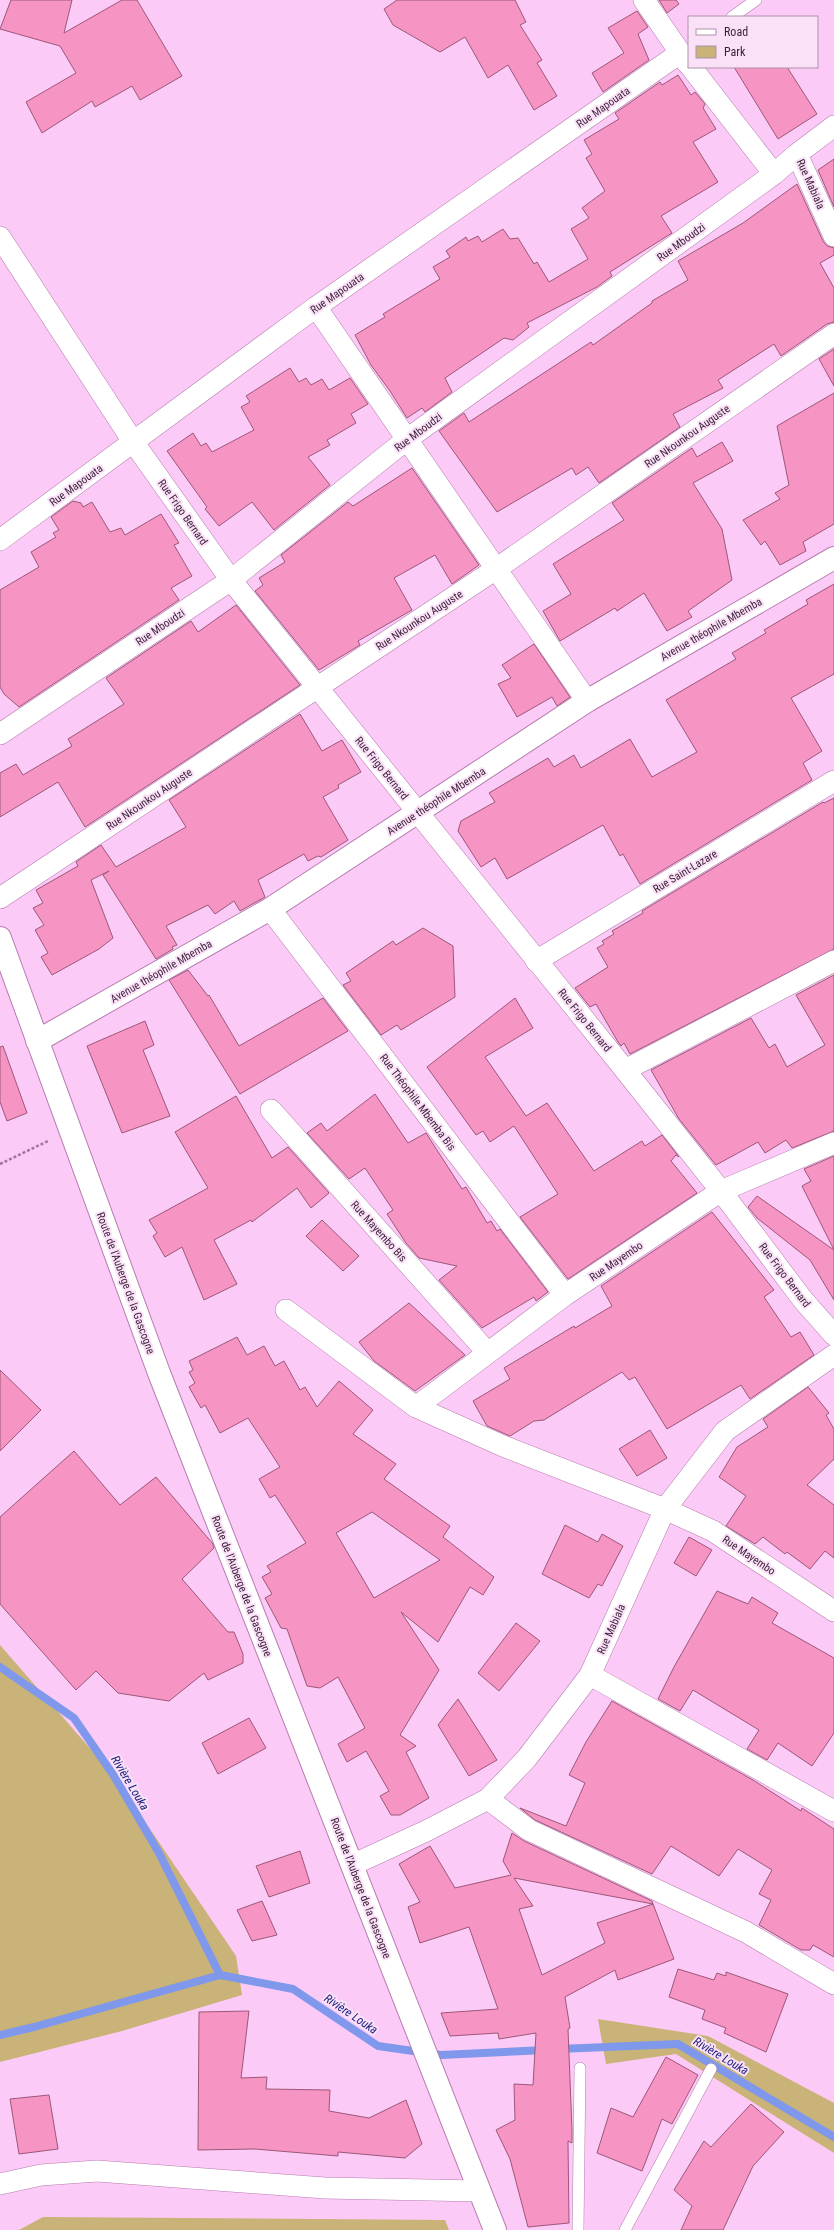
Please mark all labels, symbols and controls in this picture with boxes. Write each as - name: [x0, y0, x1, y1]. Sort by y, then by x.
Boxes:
- legend: [688, 16, 818, 68]
- text: Road: [724, 25, 748, 39]
- text: Park: [724, 45, 746, 59]
- street label: Rue Mapouata: [574, 84, 633, 131]
- street label: Rue Mabiala: [794, 157, 827, 211]
- street label: Rue Mboudzi: [655, 221, 708, 264]
- street label: Rue Mapouata: [308, 270, 367, 317]
- street label: Rue Nkounkou Auguste: [642, 402, 732, 471]
- street label: Rue Mboudzi: [392, 410, 445, 455]
- street label: Rue Mapouata: [47, 462, 105, 509]
- street label: Rue Frigo Bernard: [155, 477, 210, 548]
- street label: Rue Nkounkou Auguste: [373, 587, 465, 653]
- street label: Avenue théophile Mbemba: [658, 595, 764, 664]
- street label: Rue Mboudzi: [133, 606, 187, 649]
- street label: Rue Frigo Bernard: [352, 734, 411, 802]
- street label: Avenue théophile Mbemba: [385, 765, 488, 838]
- street label: Rue Nkounkou Auguste: [104, 766, 195, 833]
- street label: Rue Saint-Lazare: [651, 847, 720, 896]
- street label: Avenue théophile Mbemba: [108, 937, 214, 1006]
- street label: Rue Frigo Bernard: [555, 986, 614, 1054]
- street label: Rue Théophile Mbemba Bis: [377, 1051, 458, 1153]
- street label: Rue Mayembo Bis: [348, 1198, 409, 1264]
- street label: Route de l'Auberge de la Gascogne: [94, 1211, 157, 1356]
- street label: Rue Mayembo: [587, 1239, 646, 1284]
- street label: Rue Frigo Bernard: [756, 1241, 813, 1310]
- street label: Route de l'Auberge de la Gascogne: [209, 1514, 274, 1658]
- street label: Rue Mayembo: [720, 1533, 778, 1578]
- street label: Rue Mabiala: [595, 1602, 628, 1656]
- water label: Rivière Louka: [108, 1753, 152, 1813]
- street label: Route de l'Auberge de la Gascogne: [328, 1816, 393, 1960]
- water label: Rivière Louka: [322, 1991, 380, 2037]
- water label: Rivière Louka: [691, 2034, 751, 2078]

